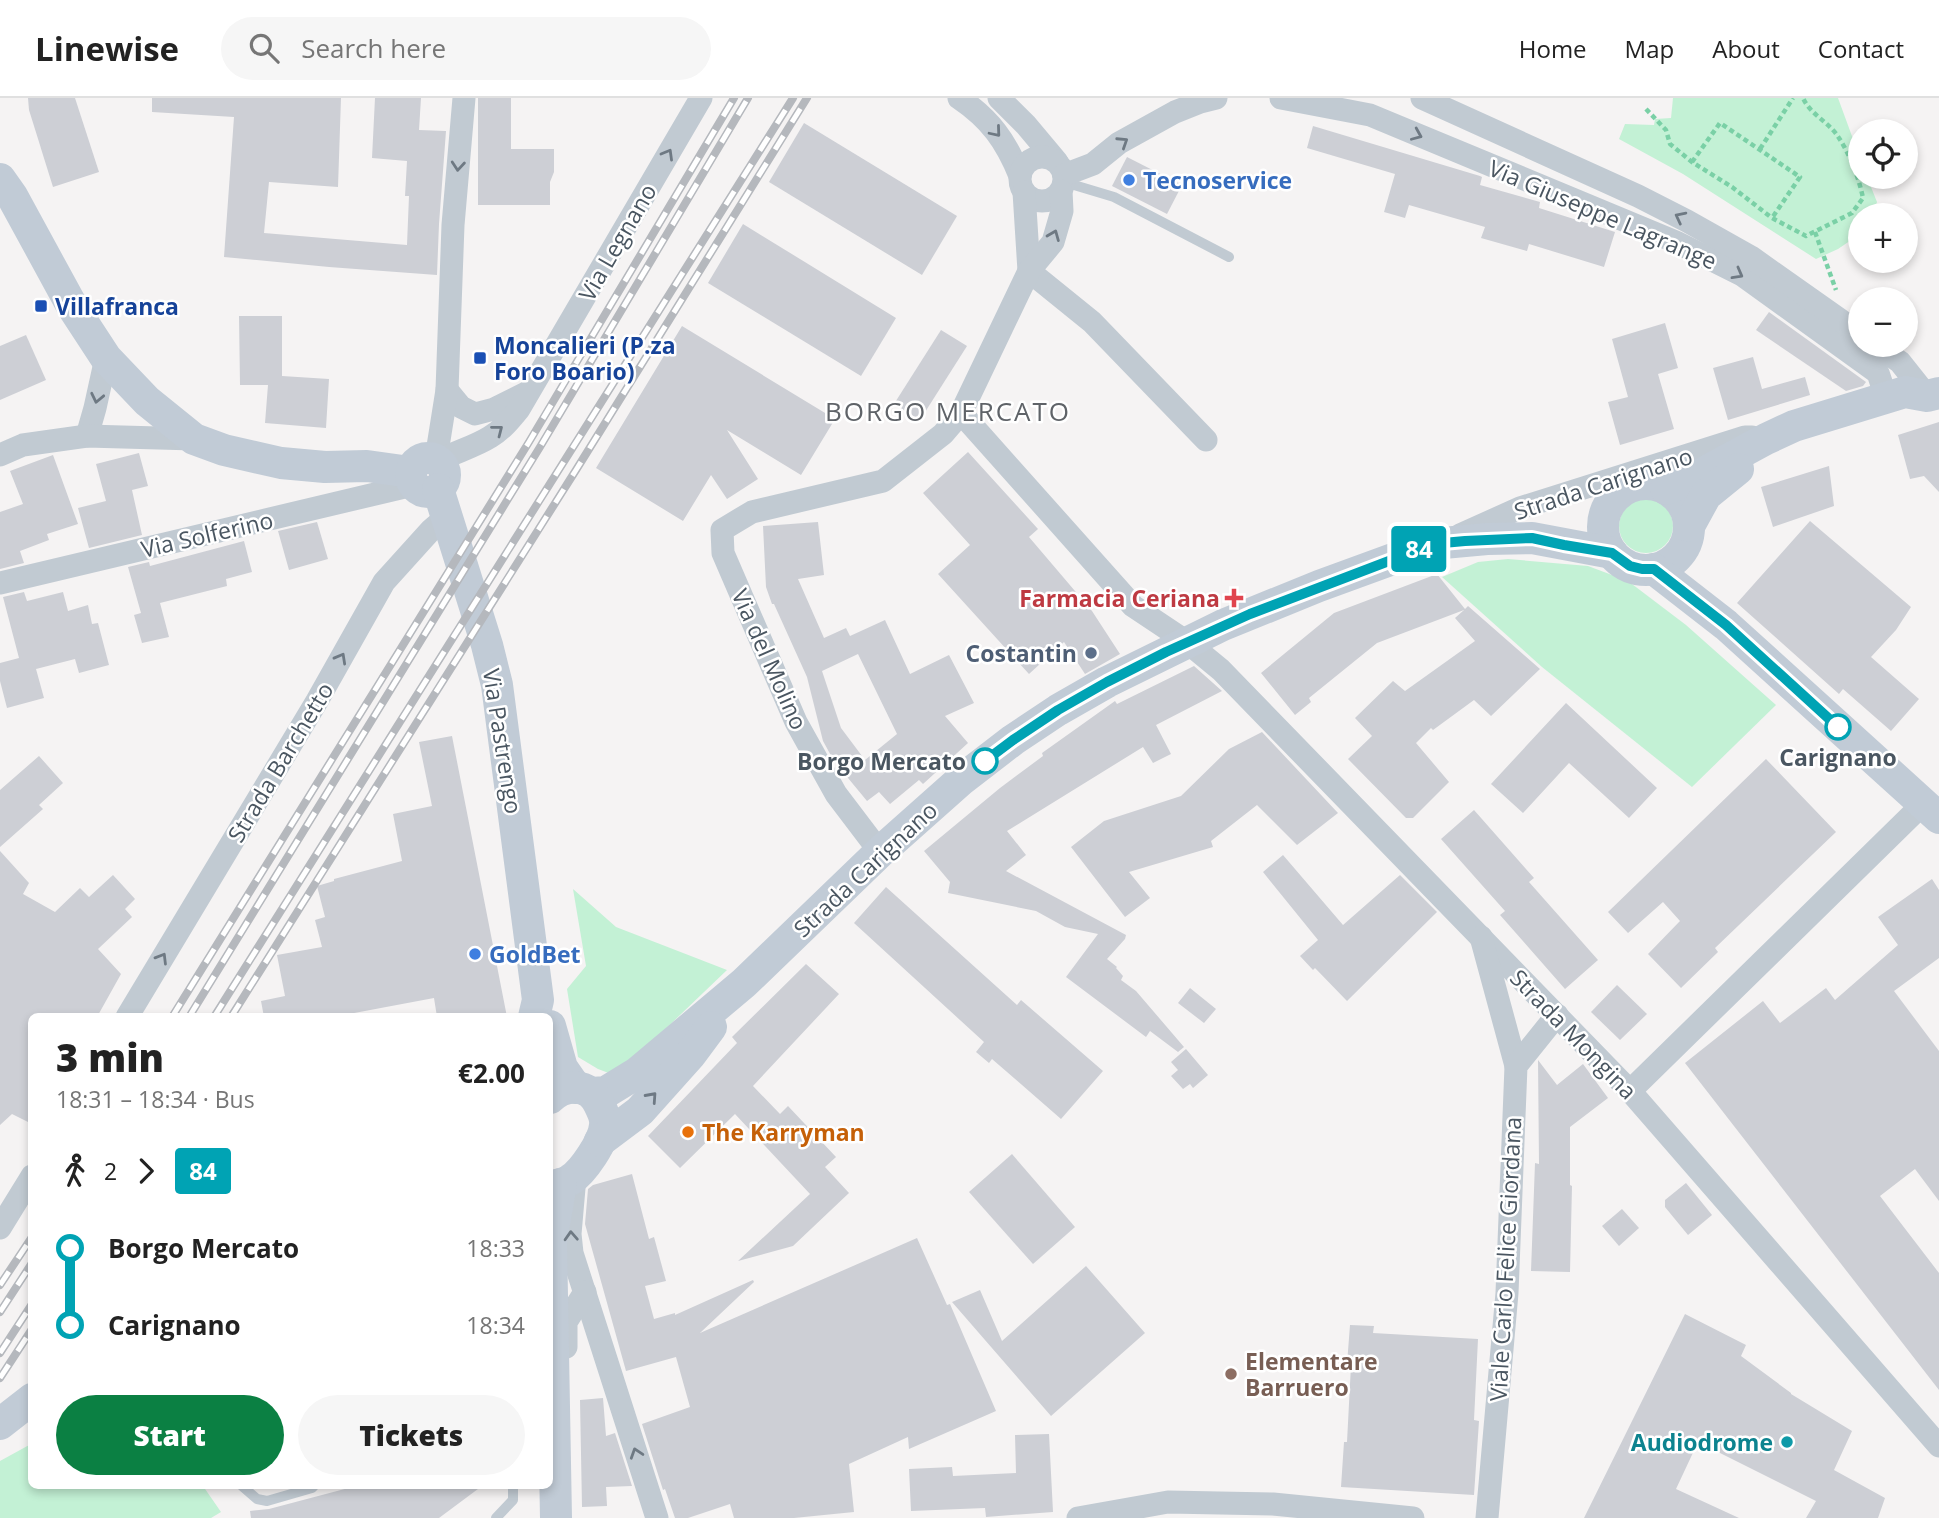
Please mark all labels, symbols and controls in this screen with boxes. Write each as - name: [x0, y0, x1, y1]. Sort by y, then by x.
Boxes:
- search box: [221, 17, 711, 80]
- text: Linewise: [35, 26, 179, 71]
- icon: search: [245, 29, 283, 67]
- text: Search here: [301, 30, 446, 66]
- text: Home: [1519, 32, 1587, 65]
- text: Map: [1625, 32, 1674, 65]
- text: About: [1712, 32, 1780, 65]
- text: Contact: [1818, 32, 1904, 65]
- map controls: [1848, 119, 1918, 357]
- button: locate: [1848, 119, 1918, 189]
- one-way arrow: [988, 123, 1000, 136]
- one-way arrow: [1410, 126, 1422, 140]
- one-way arrow: [1115, 137, 1128, 150]
- one-way arrow: [660, 149, 673, 162]
- street label: Via Giuseppe Lagrange: [1484, 151, 1722, 277]
- one-way arrow: [451, 161, 466, 172]
- place label: Tecnoservice: [1143, 164, 1292, 196]
- marker: Tecnoservice: [1121, 172, 1137, 188]
- street label: Via Legnano: [571, 177, 663, 307]
- button: +: [1848, 203, 1918, 273]
- one-way arrow: [1675, 212, 1687, 226]
- one-way arrow: [1046, 229, 1060, 241]
- one-way arrow: [1731, 266, 1743, 279]
- button: −: [1848, 287, 1918, 357]
- place label: Villafranca: [55, 290, 179, 322]
- marker: Villafranca: [33, 298, 49, 314]
- place label: Moncalieri (P.za Foro Boario): [494, 329, 676, 387]
- marker: Moncalieri (P.za Foro Boario): [472, 350, 488, 366]
- one-way arrow: [91, 391, 106, 403]
- district label: BORGO MERCATO: [825, 393, 1071, 429]
- one-way arrow: [491, 426, 503, 439]
- street label: Strada Carignano: [1510, 439, 1696, 527]
- street label: Via Solferino: [138, 503, 276, 565]
- line badge: 84: [1388, 526, 1450, 572]
- text: 84: [1405, 532, 1433, 565]
- place label: Farmacia Ceriana: [1019, 582, 1220, 614]
- street label: Via del Molino: [725, 583, 815, 735]
- marker: Farmacia Ceriana: [1226, 590, 1242, 606]
- place label: Costantin: [966, 637, 1077, 669]
- marker: Costantin: [1083, 645, 1099, 661]
- one-way arrow: [333, 652, 347, 665]
- street label: Via Pastrengo: [476, 666, 530, 816]
- street label: Strada Barchetto: [220, 676, 340, 848]
- marker: Carignano: [1825, 714, 1851, 740]
- place label: Carignano: [1779, 741, 1897, 773]
- place label: Borgo Mercato: [797, 745, 966, 777]
- marker: Borgo Mercato: [972, 748, 998, 774]
- street label: Strada Carignano: [786, 794, 944, 944]
- place label: GoldBet: [489, 938, 581, 970]
- marker: GoldBet: [467, 946, 483, 962]
- one-way arrow: [154, 953, 167, 966]
- street label: Strada Mongina: [1504, 962, 1644, 1106]
- text: 3 min: [56, 1031, 164, 1083]
- text: €2.00: [458, 1055, 525, 1091]
- text: 18:31 – 18:34 · Bus: [56, 1083, 255, 1115]
- one-way arrow: [644, 1092, 656, 1105]
- place label: The Karryman: [702, 1116, 865, 1148]
- street label: Viale Carlo Felice Giordana: [1482, 1116, 1528, 1402]
- marker: The Karryman: [680, 1124, 696, 1140]
- icon: walk: [56, 1152, 94, 1190]
- icon: forward: [127, 1152, 165, 1190]
- text: 84: [189, 1154, 217, 1187]
- text: 2: [104, 1155, 117, 1187]
- text: Borgo Mercato: [108, 1230, 299, 1266]
- one-way arrow: [564, 1230, 579, 1241]
- text: 18:33: [466, 1232, 525, 1264]
- text: Carignano: [108, 1307, 241, 1343]
- text: 18:34: [466, 1309, 525, 1341]
- place label: Elementare Barruero: [1245, 1345, 1378, 1403]
- marker: Elementare Barruero: [1223, 1366, 1239, 1382]
- button: Start: [56, 1395, 284, 1475]
- button: Tickets: [298, 1395, 525, 1475]
- place label: Audiodrome: [1631, 1426, 1773, 1458]
- marker: Audiodrome: [1779, 1434, 1795, 1450]
- one-way arrow: [630, 1448, 644, 1460]

